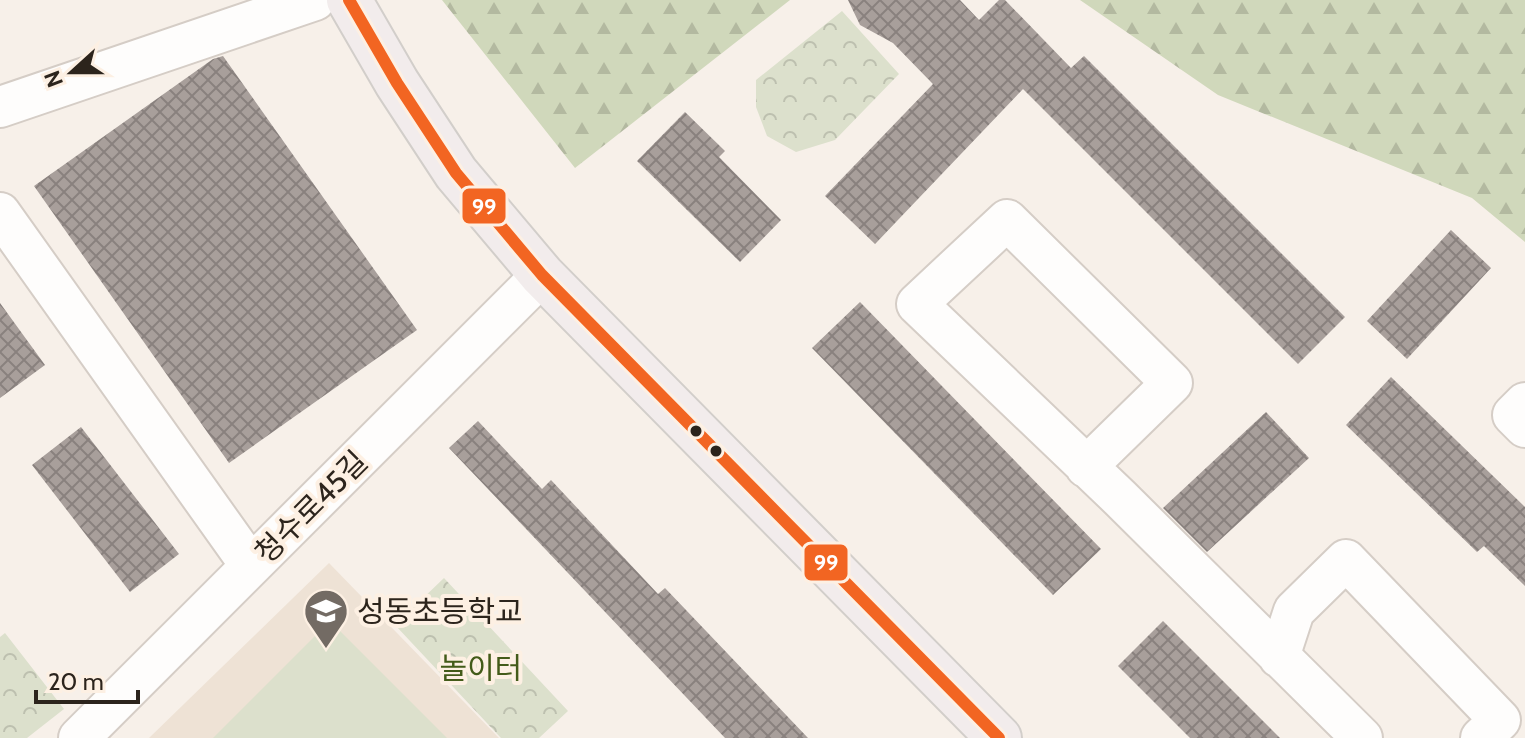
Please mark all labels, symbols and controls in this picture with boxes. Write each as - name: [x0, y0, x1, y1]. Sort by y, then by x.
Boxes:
- north arrow: [32, 32, 112, 112]
- text: N: [38, 67, 69, 91]
- line badge: 99: [461, 187, 507, 225]
- text: 99: [472, 193, 496, 220]
- unlabelled marker: [688, 423, 704, 439]
- street label: 청수로45길: [247, 443, 375, 571]
- unlabelled marker: [708, 443, 724, 459]
- line badge: 99: [803, 543, 849, 582]
- text: 99: [814, 549, 838, 576]
- school or university icon: 성동초등학교: [302, 587, 350, 650]
- place label: 성동초등학교: [357, 593, 523, 630]
- park label: 놀이터: [440, 650, 522, 687]
- scale bar: [36, 654, 138, 704]
- text: 20 m: [48, 667, 104, 696]

